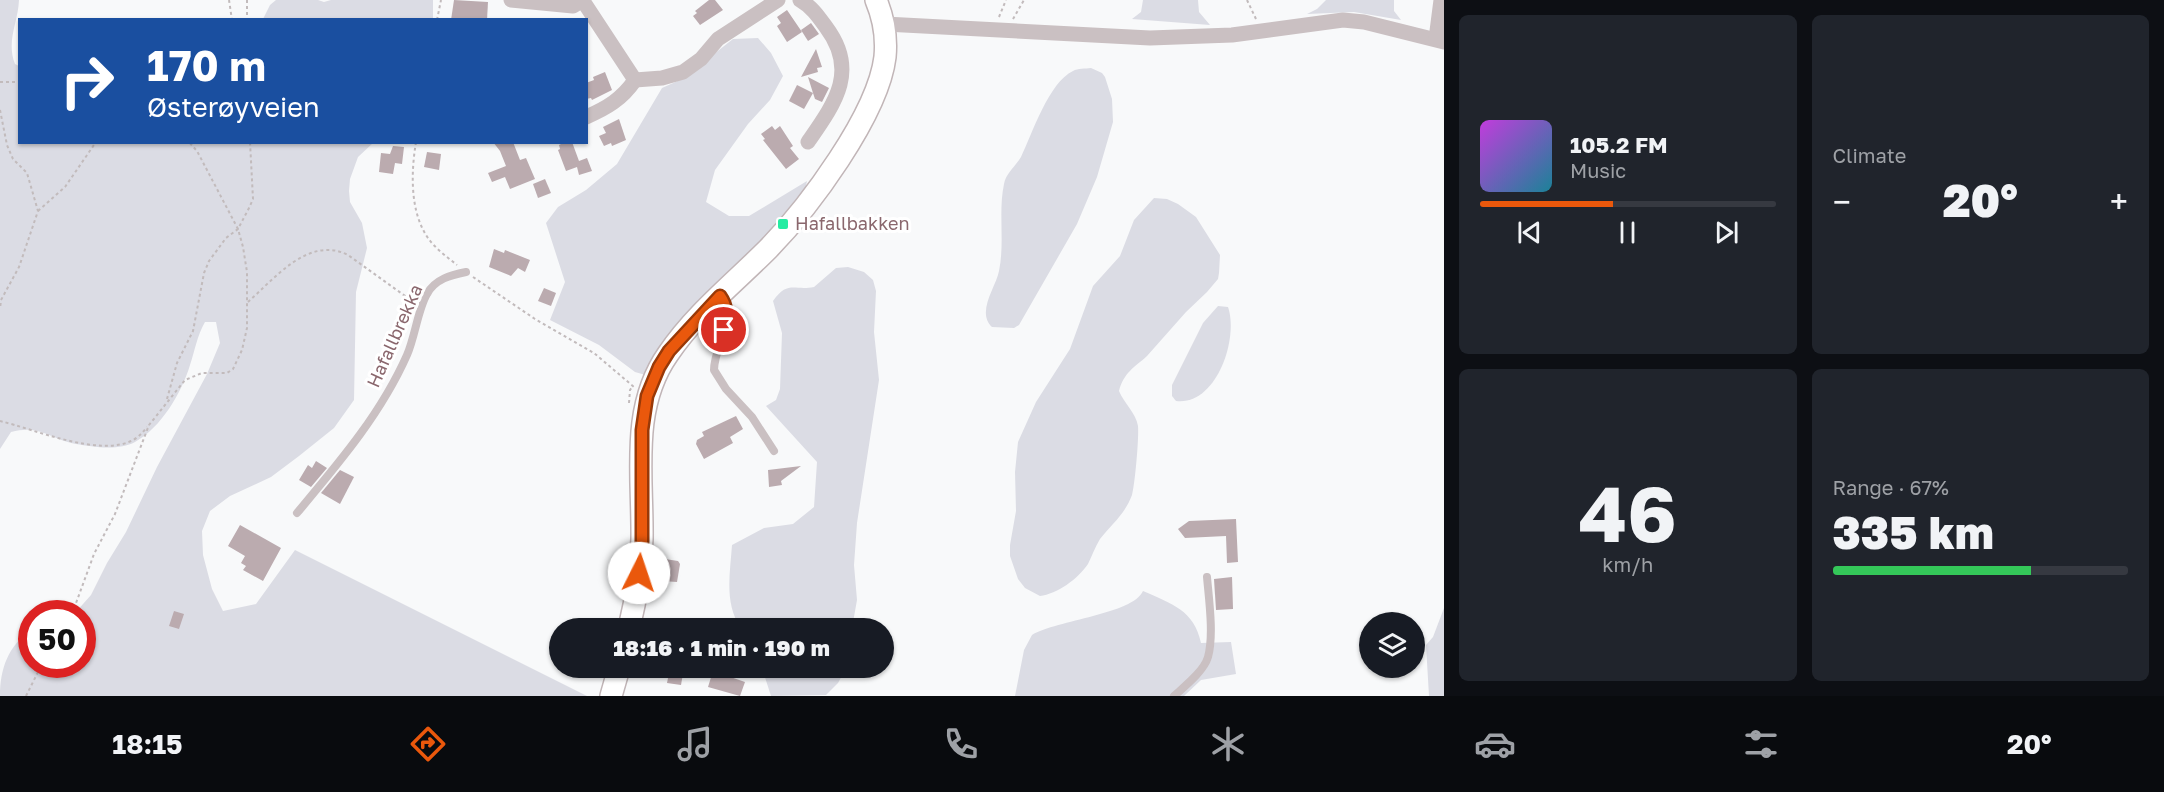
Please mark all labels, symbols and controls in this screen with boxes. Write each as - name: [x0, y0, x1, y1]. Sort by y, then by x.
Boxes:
- text: 170 m: [147, 40, 266, 90]
- icon: right: [48, 42, 126, 120]
- text: Østerøyveien: [147, 91, 320, 123]
- text: 105.2 FM: [1570, 131, 1668, 158]
- text: Climate: [1833, 143, 1906, 167]
- text: Music: [1570, 158, 1626, 182]
- text: 20°: [1943, 173, 2018, 227]
- text: −: [1833, 182, 1851, 221]
- text: +: [2110, 182, 2128, 221]
- place label: Hafallbakken: [795, 212, 909, 234]
- icon: previous: [1513, 216, 1546, 249]
- icon: pause: [1611, 216, 1644, 249]
- icon: next: [1710, 216, 1743, 249]
- marker: Hafallbakken: [776, 217, 790, 231]
- street label: Hafallbrekka: [362, 281, 427, 391]
- pin: [698, 304, 749, 355]
- icon: arrive: [707, 313, 740, 346]
- text: 46: [1579, 466, 1677, 559]
- text: Range · 67%: [1833, 475, 1949, 499]
- text: 335 km: [1833, 505, 1994, 559]
- position arrow: [607, 541, 671, 605]
- text: km/h: [1602, 552, 1653, 576]
- speed limit sign: 50: [18, 600, 96, 678]
- map controls: [1359, 612, 1425, 678]
- button: layers: [1359, 612, 1425, 678]
- text: 18:16 · 1 min · 190 m: [613, 634, 830, 661]
- icon: directions: [407, 723, 449, 765]
- icon: music: [674, 723, 716, 765]
- icon: phone: [940, 723, 982, 765]
- icon: climate: [1207, 723, 1249, 765]
- icon: car: [1474, 723, 1516, 765]
- icon: filters: [1740, 723, 1782, 765]
- text: 18:15: [112, 728, 183, 760]
- text: 20°: [2007, 728, 2052, 760]

